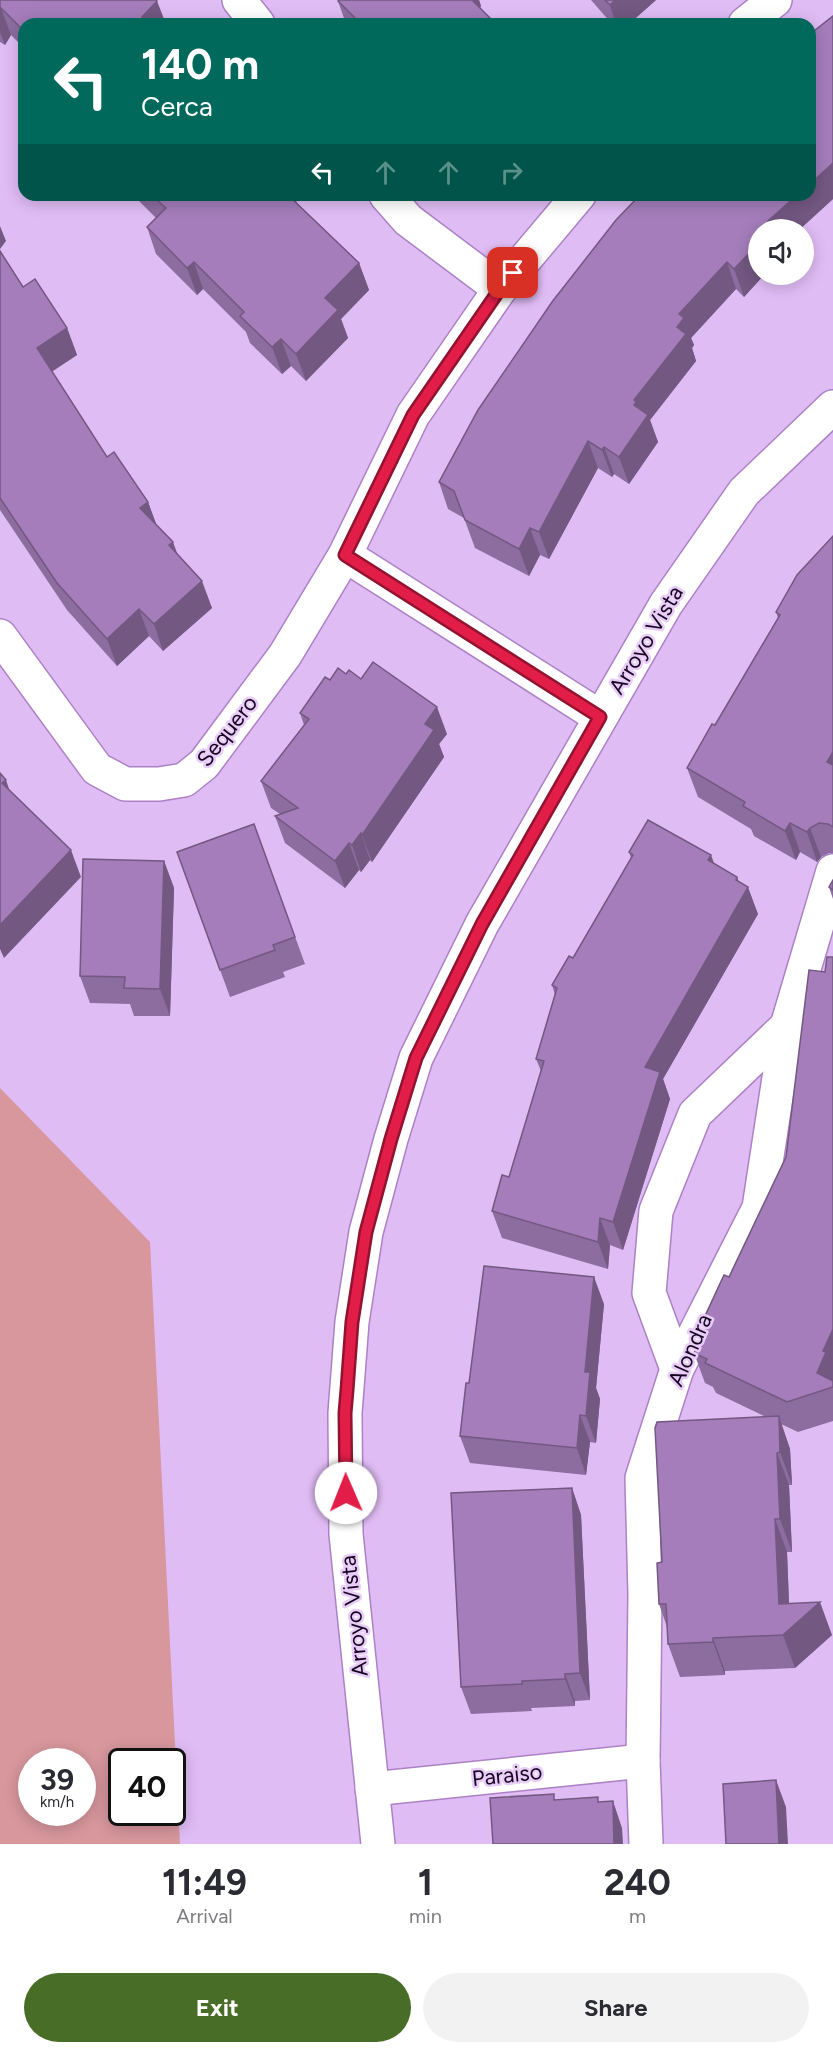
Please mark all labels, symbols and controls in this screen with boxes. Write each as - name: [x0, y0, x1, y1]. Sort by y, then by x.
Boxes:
- text: 140 m: [141, 39, 259, 90]
- icon: left: [42, 42, 120, 120]
- text: Cerca: [141, 90, 213, 123]
- icon: left: [306, 156, 339, 189]
- icon: ahead: [369, 156, 402, 189]
- icon: ahead: [432, 156, 465, 189]
- icon: right: [495, 156, 528, 189]
- map controls: [748, 219, 814, 285]
- button: sound: [748, 219, 814, 285]
- pin: [487, 247, 538, 298]
- icon: arrive: [496, 256, 529, 289]
- street label: Arroyo Vista: [603, 581, 689, 699]
- street label: Sequero: [191, 690, 263, 772]
- street label: Alondra: [662, 1310, 718, 1390]
- position arrow: [314, 1461, 378, 1525]
- street label: Arroyo Vista: [334, 1554, 374, 1678]
- speed limit sign: 40: [108, 1748, 186, 1826]
- street label: Paraiso: [471, 1758, 543, 1792]
- text: 39: [40, 1761, 74, 1798]
- text: km/h: [40, 1793, 74, 1811]
- text: 11:49: [162, 1861, 247, 1904]
- text: 1: [418, 1861, 433, 1904]
- text: 240: [604, 1861, 671, 1904]
- text: Arrival: [176, 1904, 233, 1928]
- text: min: [409, 1904, 442, 1928]
- text: m: [629, 1904, 646, 1928]
- button: Exit: [24, 1973, 411, 2042]
- button: Share: [423, 1973, 809, 2042]

